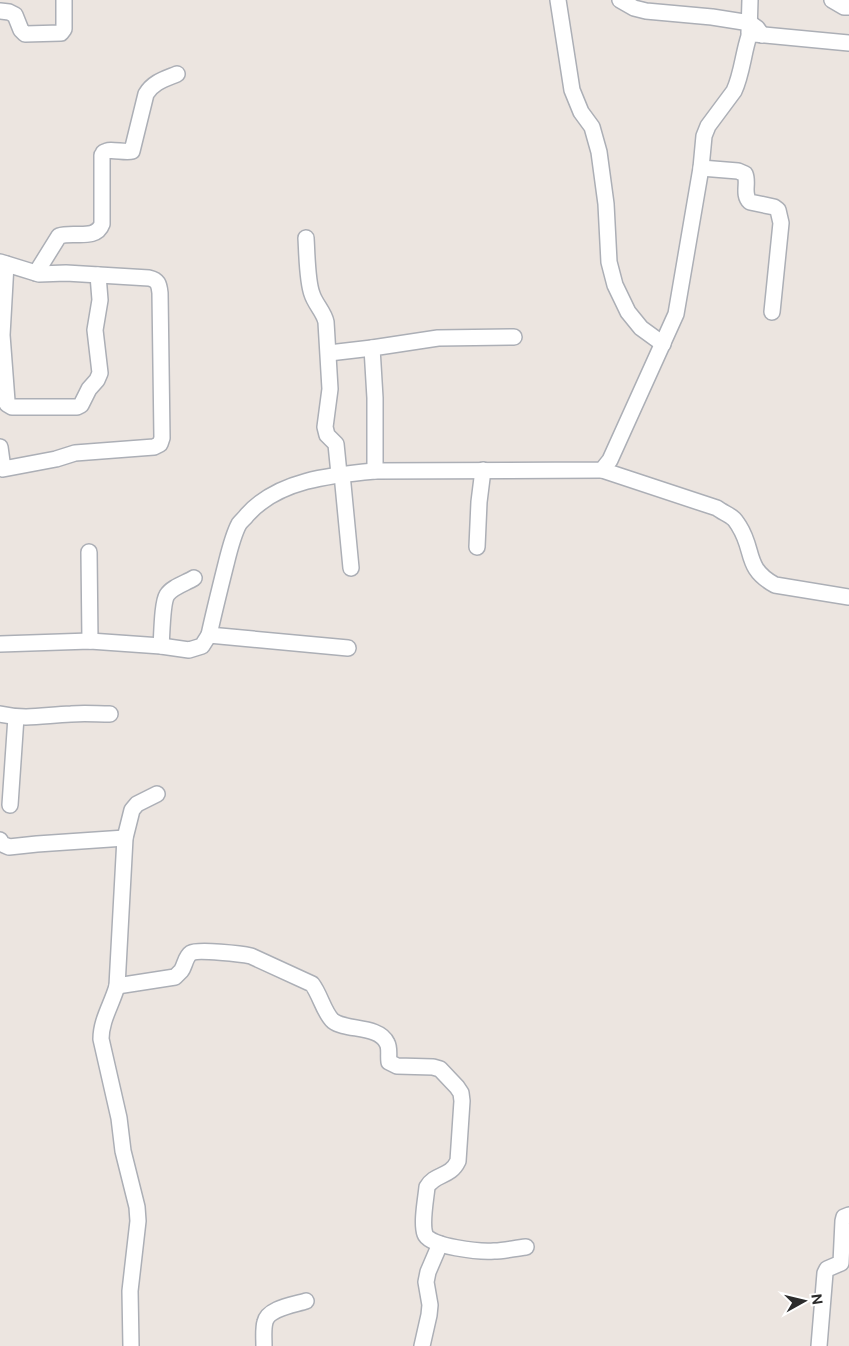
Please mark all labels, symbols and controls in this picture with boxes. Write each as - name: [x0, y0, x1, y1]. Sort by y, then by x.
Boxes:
- north arrow: [779, 1276, 829, 1326]
- text: N: [808, 1293, 826, 1306]

